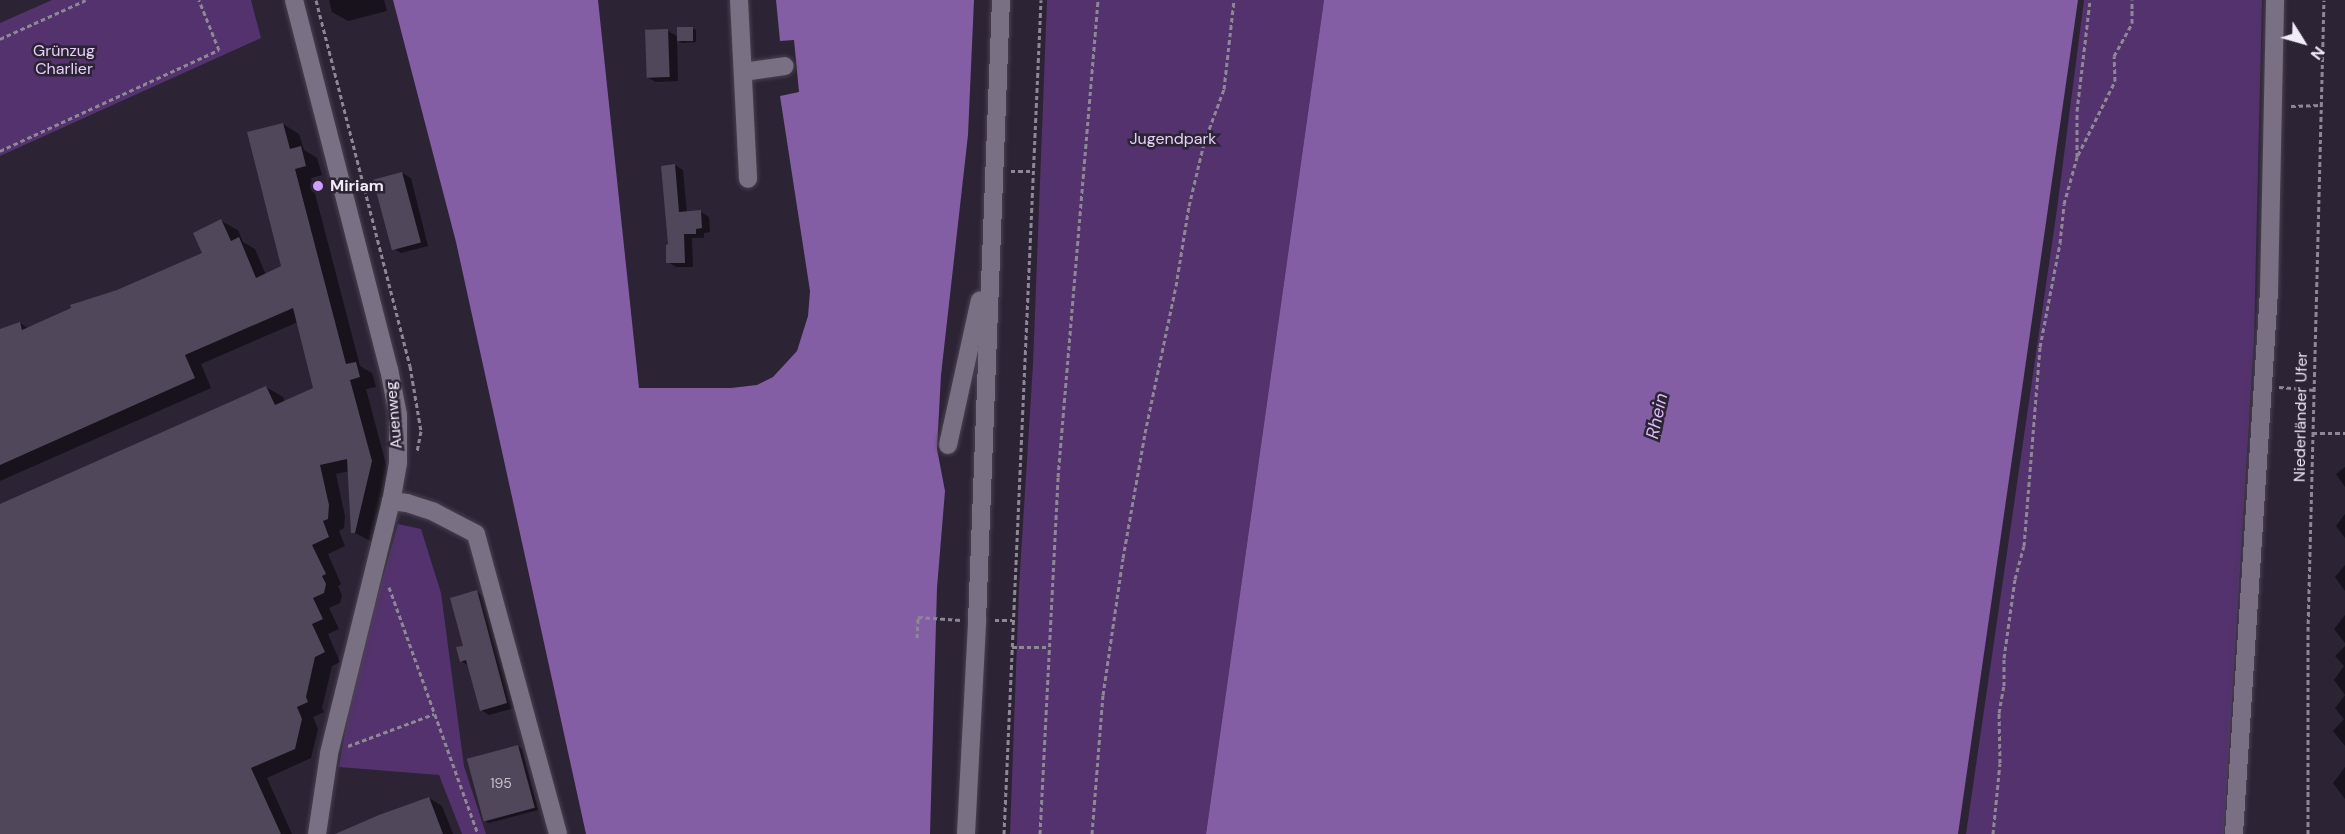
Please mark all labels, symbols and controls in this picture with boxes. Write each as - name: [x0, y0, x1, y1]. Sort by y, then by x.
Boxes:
- north arrow: [2273, 12, 2333, 72]
- park label: Grünzug Charlier: [33, 41, 95, 79]
- text: N: [2306, 42, 2330, 64]
- park label: Jugendpark: [1130, 129, 1216, 149]
- place label: Miriam: [330, 176, 384, 196]
- marker: Miriam: [311, 179, 325, 193]
- street label: Niederländer Ufer: [2290, 352, 2312, 482]
- street label: Auenweg: [381, 380, 407, 450]
- water label: Rhein: [1642, 391, 1672, 441]
- house number: 195: [490, 775, 512, 791]

